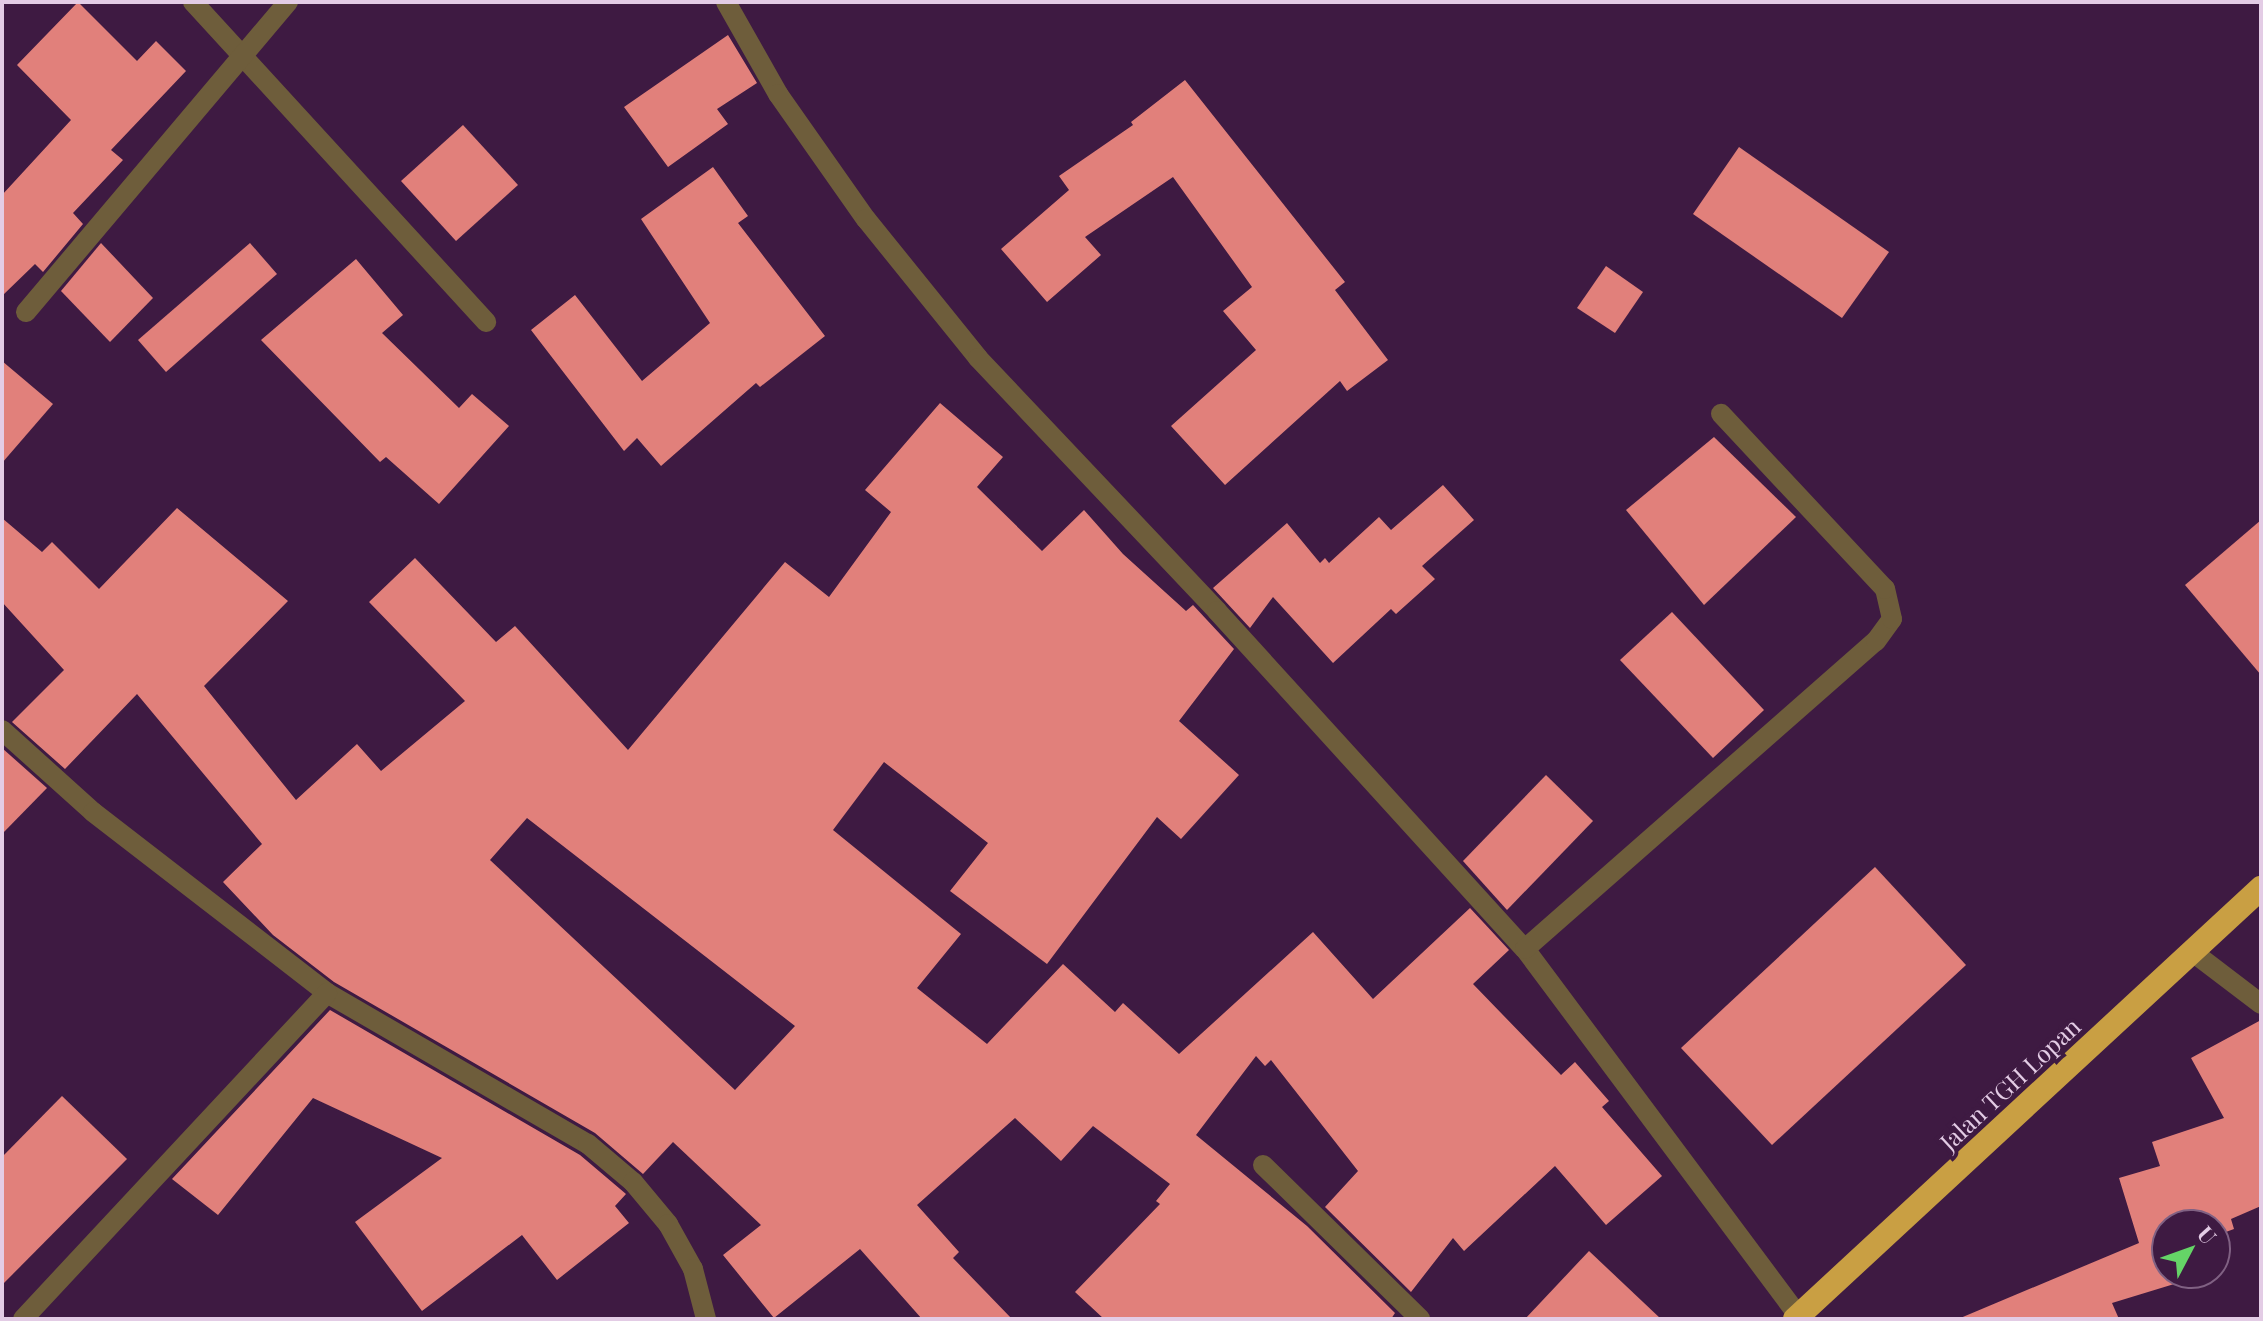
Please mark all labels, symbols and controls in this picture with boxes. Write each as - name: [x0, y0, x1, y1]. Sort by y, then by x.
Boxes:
- street label: Jalan TGH Lopan: [1934, 1011, 2086, 1157]
- north arrow: [2151, 1209, 2231, 1289]
- text: U: [2191, 1219, 2224, 1250]

